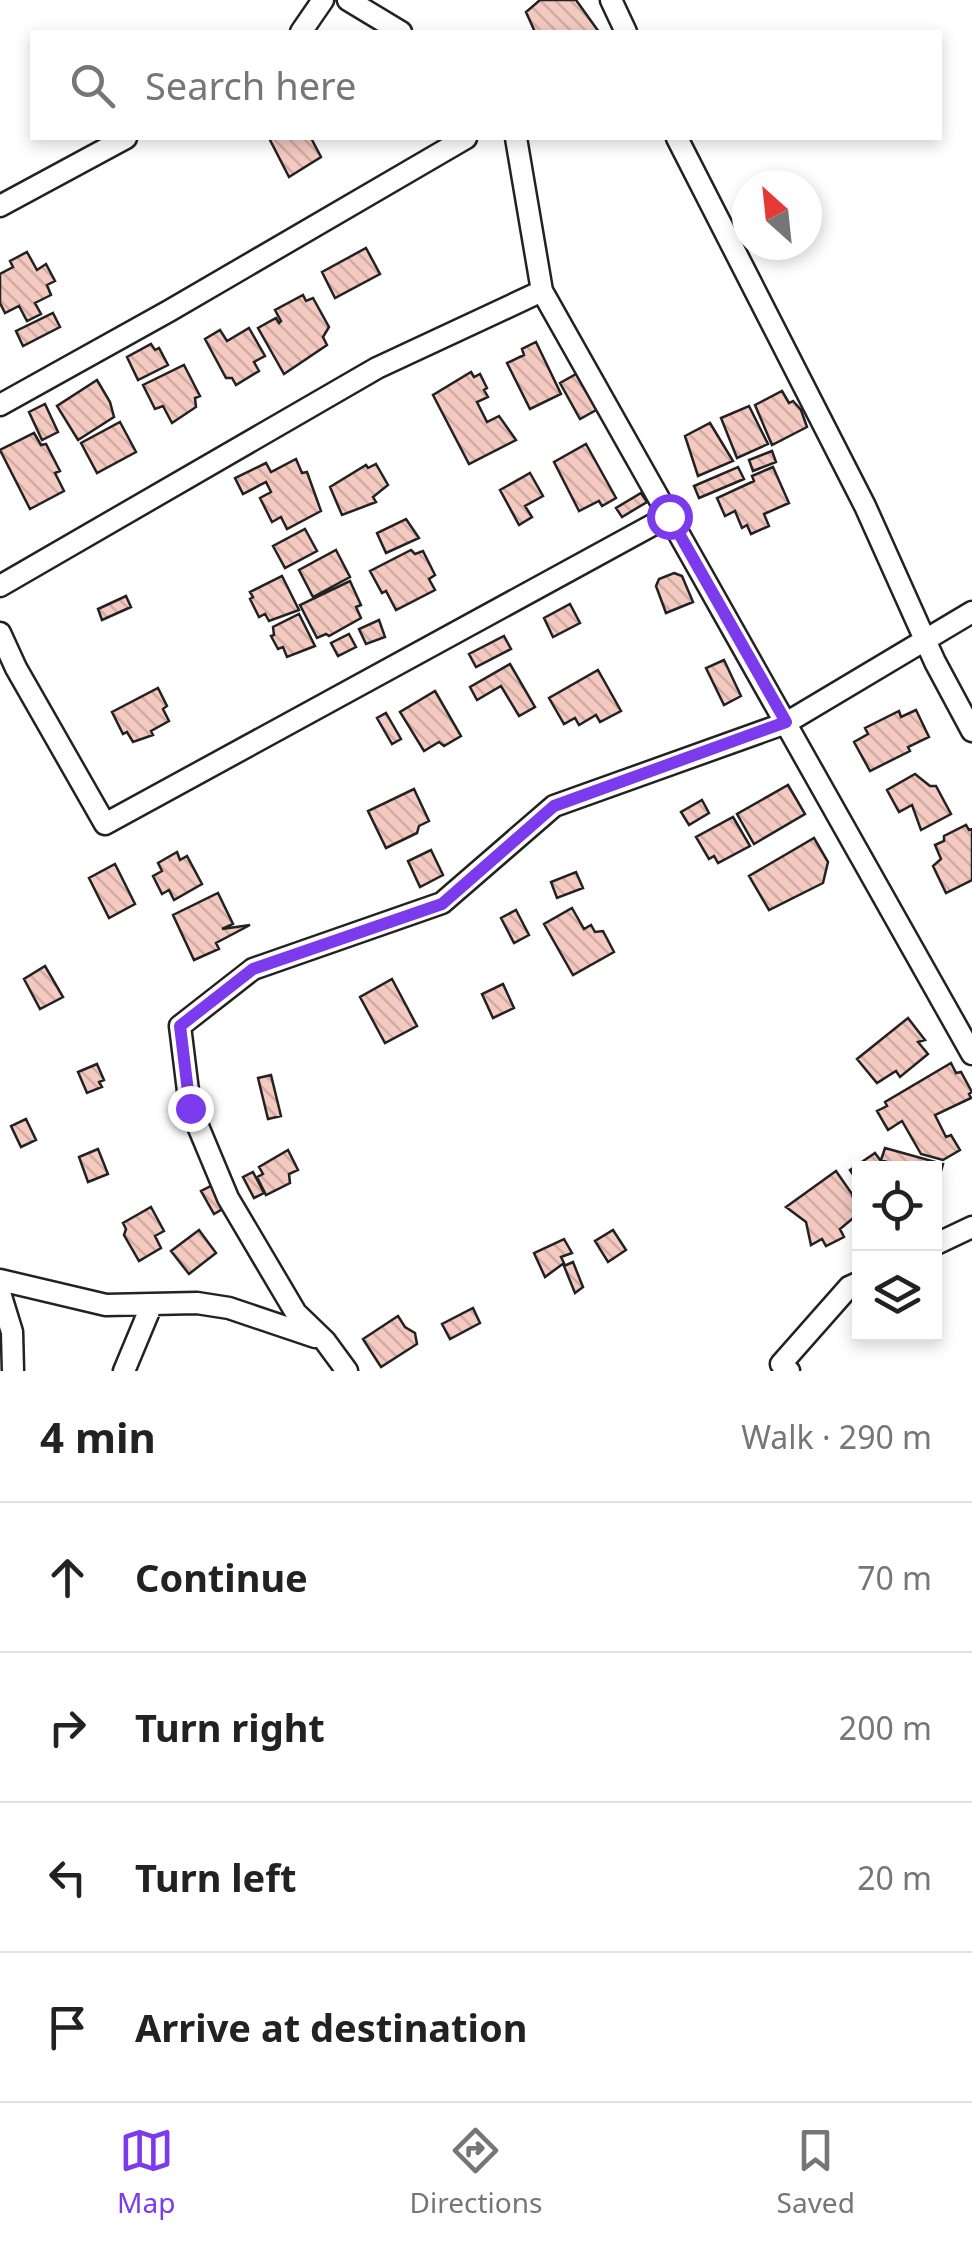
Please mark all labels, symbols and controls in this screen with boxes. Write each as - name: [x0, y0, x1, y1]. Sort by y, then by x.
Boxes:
- search box: [30, 30, 942, 140]
- icon: search: [65, 58, 120, 113]
- text: Search here: [145, 59, 356, 111]
- north arrow: [732, 170, 822, 260]
- route start: [647, 494, 693, 540]
- route end: [168, 1086, 214, 1132]
- map controls: [852, 1161, 942, 1341]
- button: locate: [852, 1161, 942, 1251]
- button: layers: [852, 1251, 942, 1341]
- text: 4 min: [40, 1408, 156, 1465]
- text: Walk · 290 m: [741, 1415, 932, 1458]
- icon: ahead: [40, 1550, 95, 1605]
- text: Continue: [135, 1551, 308, 1603]
- text: 70 m: [857, 1556, 932, 1599]
- icon: right: [40, 1700, 95, 1755]
- text: Turn right: [135, 1701, 325, 1753]
- text: 200 m: [839, 1706, 932, 1749]
- icon: left: [40, 1850, 95, 1905]
- text: Turn left: [135, 1851, 297, 1903]
- text: 20 m: [857, 1856, 932, 1899]
- icon: arrive: [40, 2000, 95, 2055]
- text: Arrive at destination: [135, 2001, 527, 2053]
- tab: Map: [117, 2123, 175, 2221]
- tab: Directions: [410, 2123, 542, 2221]
- tab: Saved: [777, 2123, 855, 2221]

